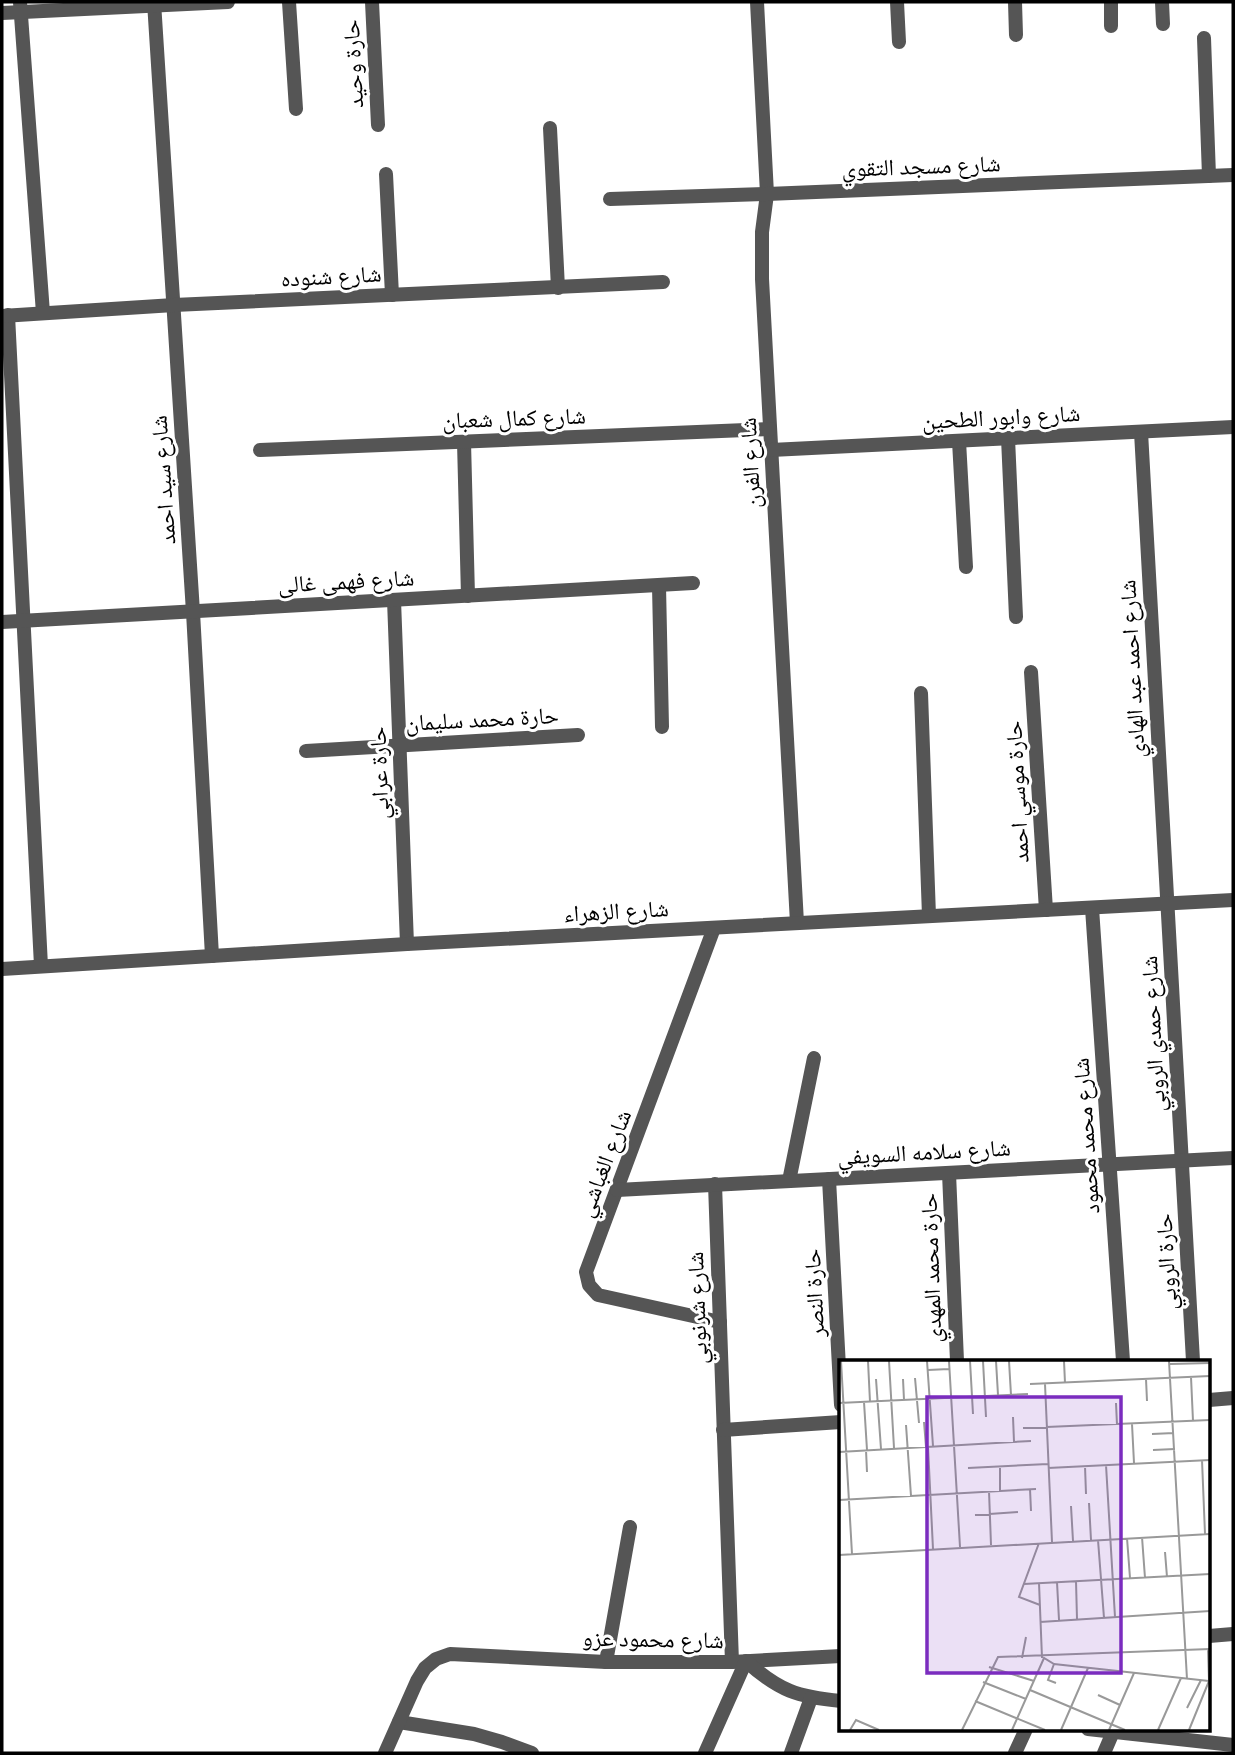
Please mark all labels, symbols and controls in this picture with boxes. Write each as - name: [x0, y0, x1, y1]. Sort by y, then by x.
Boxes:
- street label: حارة وحيد: [335, 19, 369, 109]
- street label: شارع مسجد التقوي: [841, 147, 1001, 188]
- street label: شارع شنوده: [280, 257, 382, 294]
- street label: شارع وابور الطحين: [921, 397, 1081, 436]
- street label: شارع كمال شعبان: [442, 399, 586, 435]
- street label: شارع سيد احمد: [143, 414, 182, 546]
- street label: شارع الفرن: [732, 417, 767, 509]
- street label: شارع فهمى غالى: [277, 561, 415, 600]
- street label: شارع احمد عبد الهادي: [1111, 579, 1155, 759]
- street label: حارة محمد سليمان: [405, 699, 559, 737]
- street label: حارة موسي احمد: [997, 720, 1040, 864]
- street label: حارة عرابي: [361, 726, 399, 820]
- street label: شارع الزهراء: [563, 892, 669, 929]
- street label: شارع حمدي الروبي: [1133, 955, 1176, 1113]
- street label: شارع محمد محمود: [1065, 1057, 1106, 1215]
- street label: شارع الغباشي: [569, 1105, 642, 1223]
- street label: شارع سلامه السويفي: [837, 1131, 1012, 1175]
- street label: حارة محمد المهدي: [912, 1193, 952, 1343]
- street label: حارة الروبي: [1147, 1213, 1187, 1311]
- street label: حارة النصر: [796, 1248, 830, 1339]
- street label: شارع شرنوبي: [679, 1251, 718, 1365]
- inset map: [839, 1360, 1210, 1730]
- street label: شارع محمود عزو: [582, 1622, 724, 1655]

